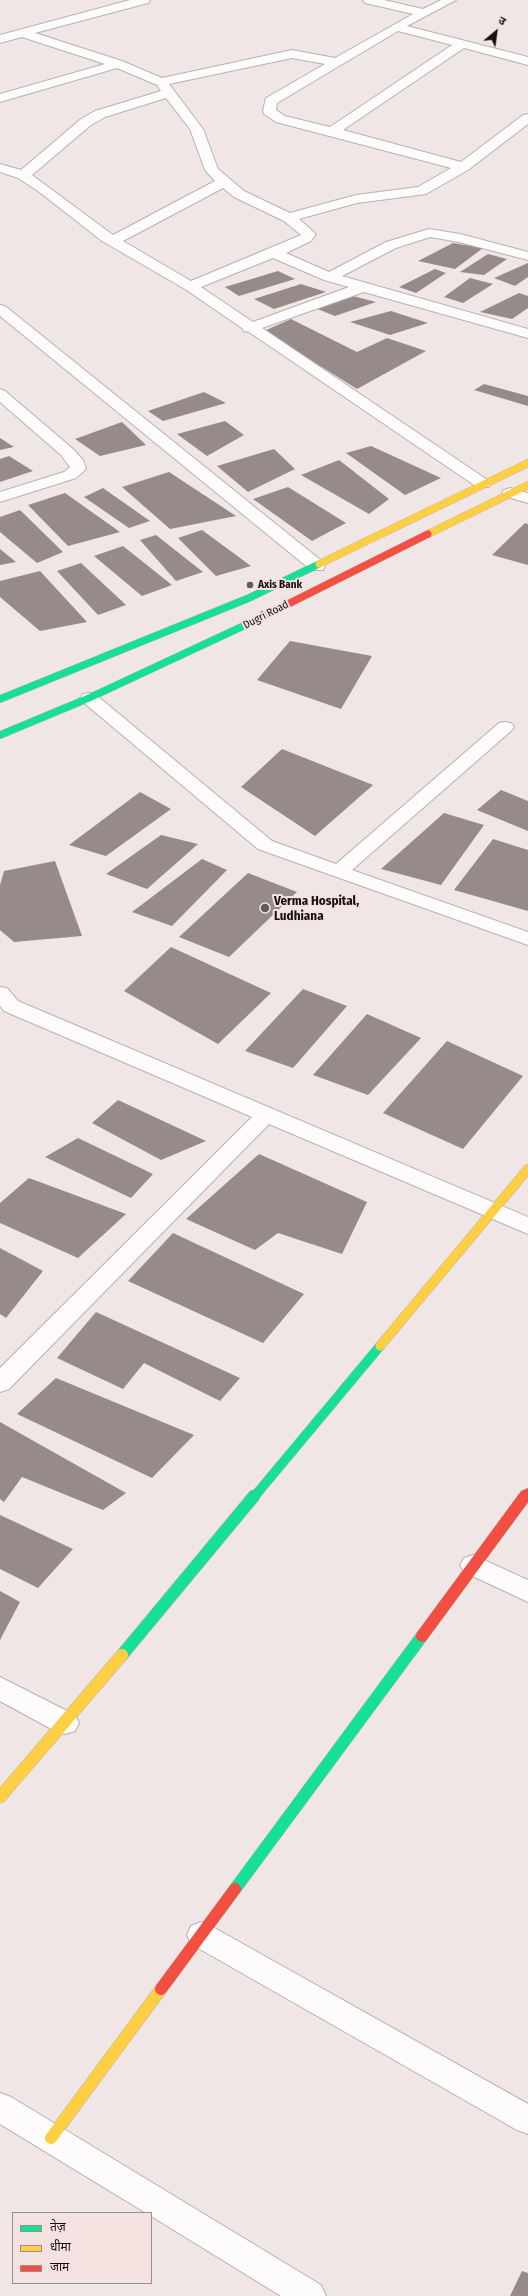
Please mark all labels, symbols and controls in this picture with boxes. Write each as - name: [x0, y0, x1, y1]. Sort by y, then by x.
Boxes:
- north arrow: [476, 12, 516, 52]
- text: उ: [496, 14, 508, 28]
- place label: Axis Bank: [258, 578, 302, 592]
- marker: Axis Bank: [245, 580, 255, 590]
- street label: Dugri Road: [241, 598, 291, 632]
- place label: Verma Hospital, Ludhiana: [274, 893, 359, 924]
- marker: Verma Hospital, Ludhiana: [259, 902, 271, 914]
- legend: [12, 2212, 152, 2284]
- text: तेज़: [50, 2220, 66, 2234]
- text: धीमा: [50, 2240, 71, 2254]
- text: जाम: [50, 2260, 69, 2274]

